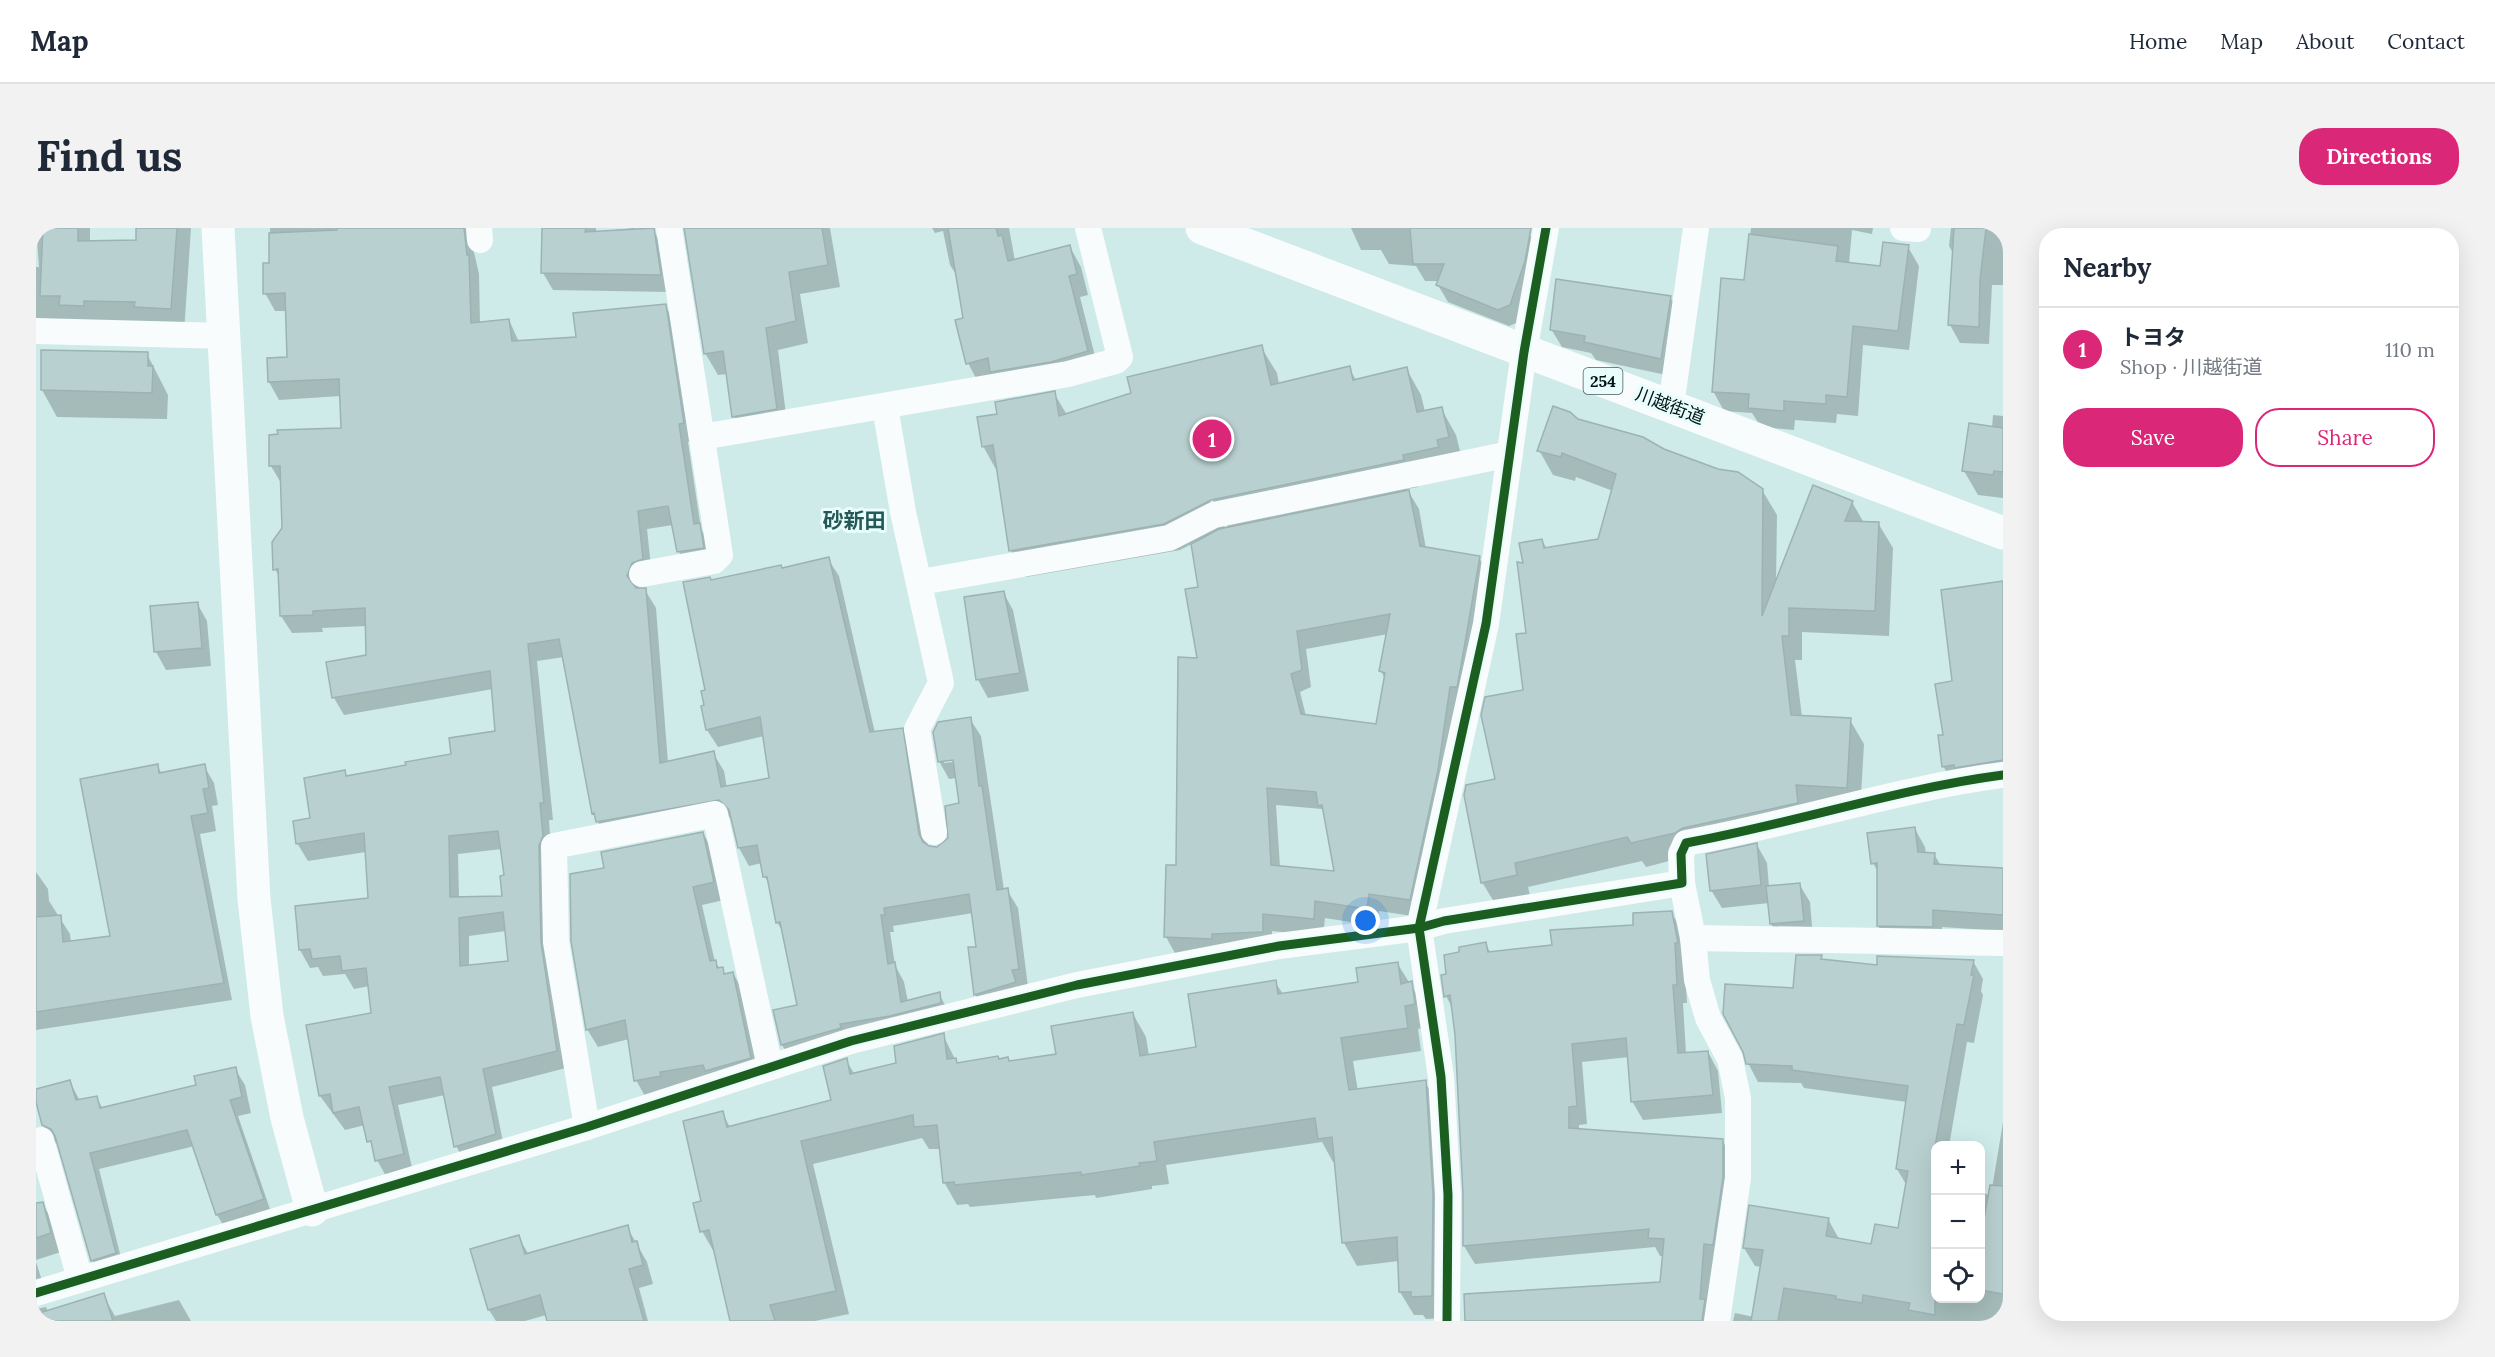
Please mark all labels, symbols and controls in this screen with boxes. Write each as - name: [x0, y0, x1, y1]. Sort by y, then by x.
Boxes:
- text: Map: [30, 23, 89, 59]
- text: Home: [2129, 28, 2187, 55]
- text: Map: [2220, 28, 2263, 55]
- text: About: [2296, 28, 2354, 55]
- text: Contact: [2387, 28, 2465, 55]
- button: Directions: [2299, 128, 2459, 185]
- text: Find us: [36, 129, 182, 183]
- text: Nearby: [2063, 251, 2151, 284]
- text: トヨタ: [2120, 323, 2186, 351]
- text: 1: [2078, 337, 2087, 362]
- text: 110 m: [2385, 337, 2435, 362]
- text: Shop · 川越街道: [2120, 354, 2262, 379]
- road number: 254: [1584, 368, 1622, 394]
- street label: 川越街道: [1632, 382, 1708, 429]
- button: Save: [2063, 408, 2243, 467]
- button: Share: [2255, 408, 2435, 467]
- pin: 1: [1192, 416, 1232, 462]
- district label: 砂新田: [823, 507, 886, 534]
- your location: [1351, 906, 1380, 935]
- map controls: [1931, 1141, 1985, 1303]
- button: +: [1931, 1141, 1985, 1195]
- button: −: [1931, 1195, 1985, 1249]
- button: locate: [1931, 1249, 1985, 1303]

